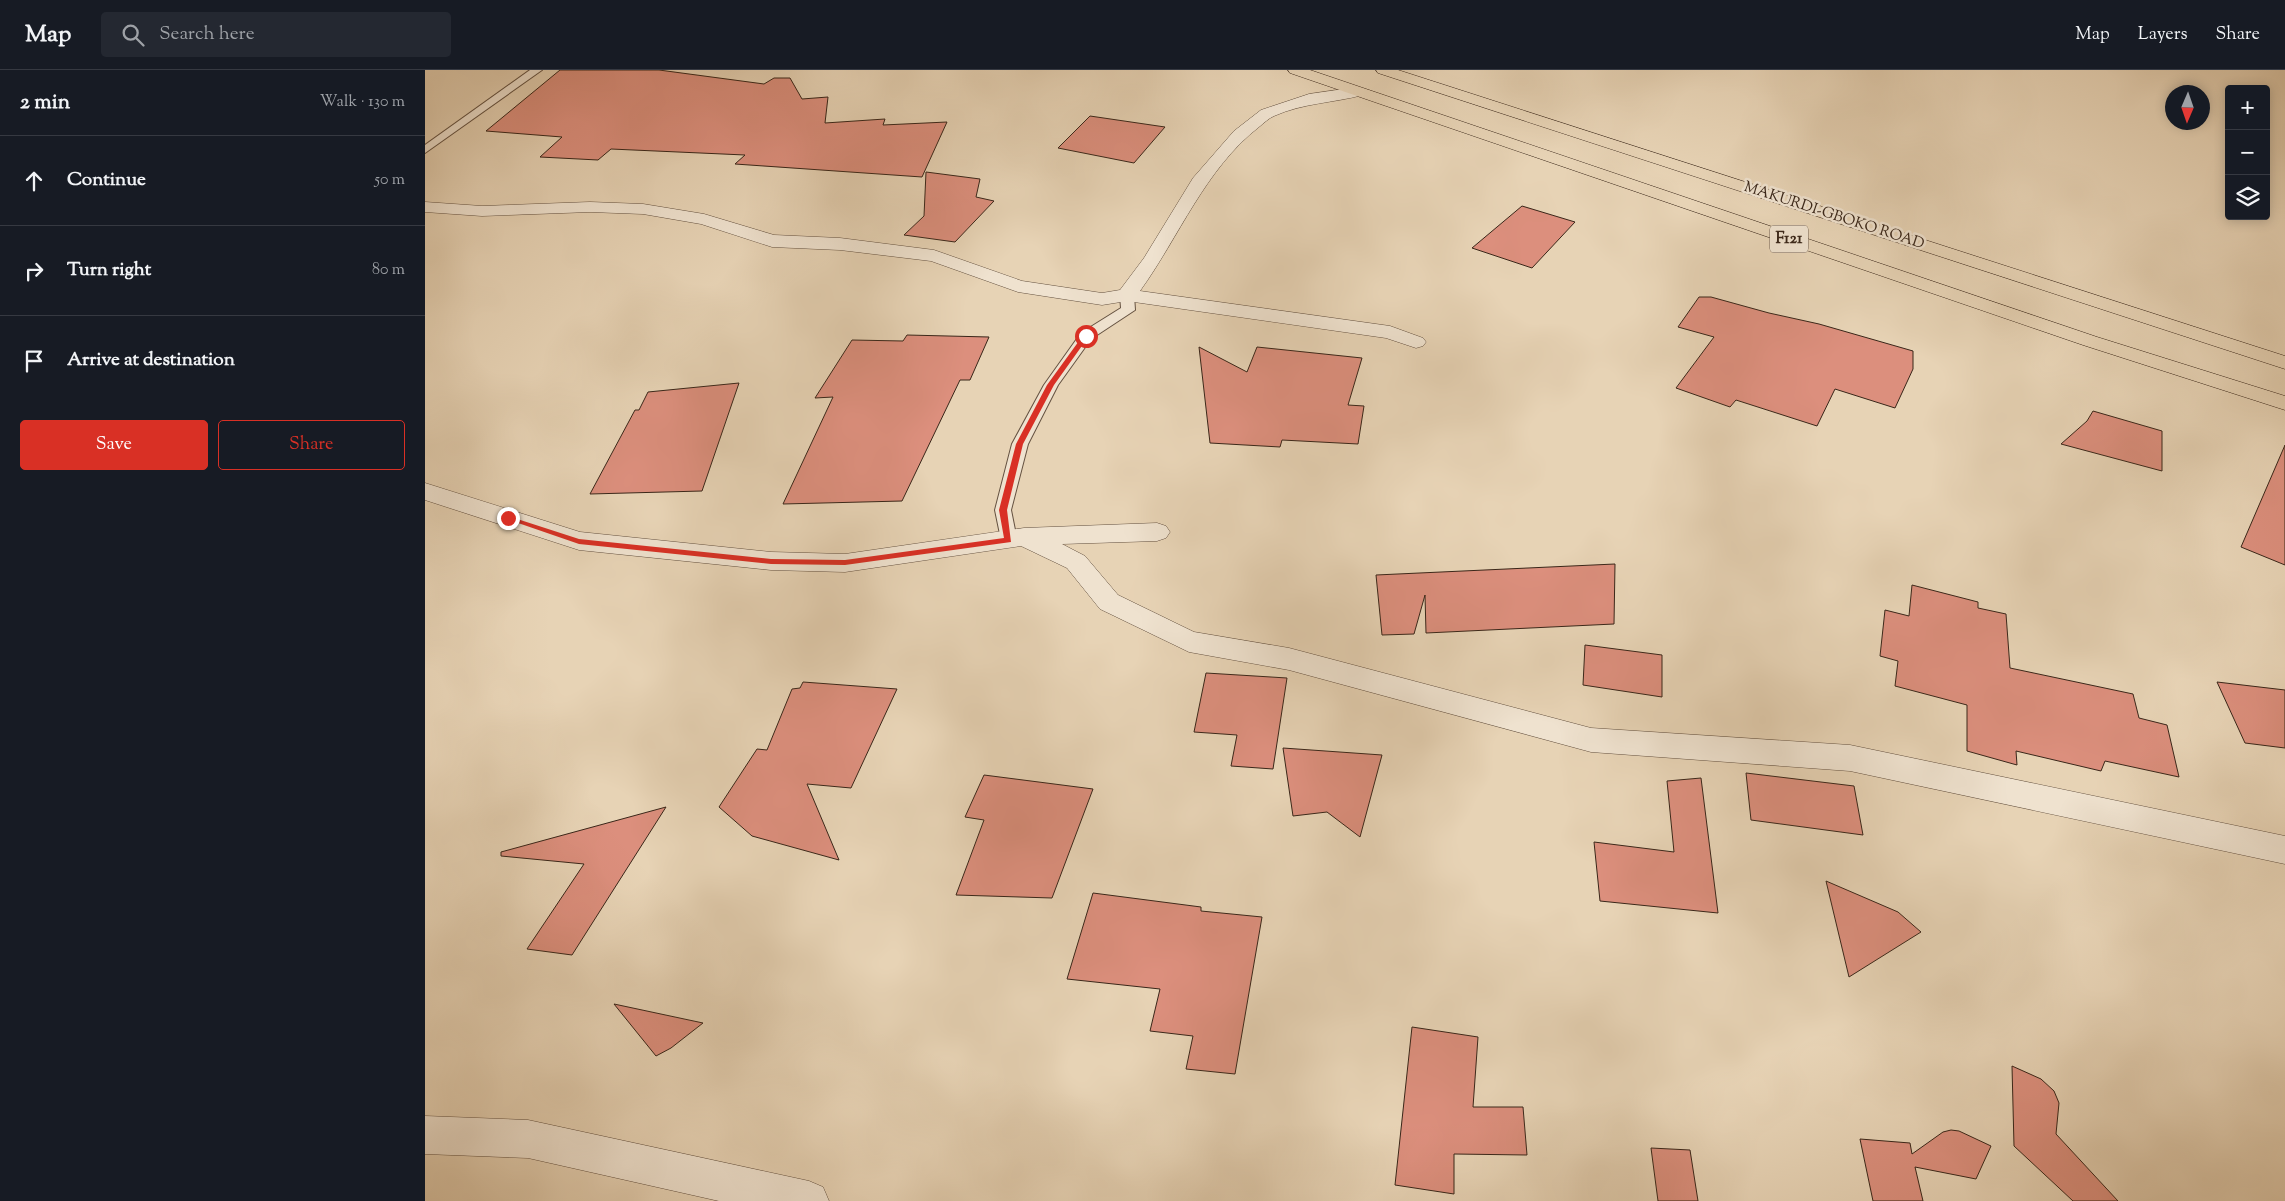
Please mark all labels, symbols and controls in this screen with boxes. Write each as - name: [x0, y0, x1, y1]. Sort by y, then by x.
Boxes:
- search box: [101, 12, 451, 57]
- text: Map: [25, 18, 71, 52]
- icon: search: [119, 21, 147, 49]
- text: Search here: [159, 21, 255, 48]
- text: Map: [2075, 22, 2110, 48]
- text: Layers: [2138, 22, 2188, 48]
- text: Share: [2216, 22, 2260, 48]
- north arrow: [2165, 85, 2210, 130]
- map controls: [2225, 85, 2270, 220]
- button: +: [2225, 85, 2270, 130]
- text: 2 min: [20, 88, 70, 118]
- text: Walk · 130 m: [320, 91, 405, 114]
- button: −: [2225, 130, 2270, 175]
- icon: ahead: [20, 167, 48, 195]
- text: Continue: [67, 167, 146, 194]
- text: 50 m: [374, 169, 405, 192]
- button: layers: [2225, 175, 2270, 220]
- street label: MAKURDI-GBOKO ROAD: [1741, 177, 1927, 255]
- road number: F121: [1770, 226, 1808, 252]
- icon: right: [20, 257, 48, 285]
- text: Turn right: [67, 257, 151, 284]
- text: 80 m: [372, 259, 405, 282]
- route start: [1075, 325, 1098, 348]
- icon: arrive: [20, 347, 48, 375]
- text: Arrive at destination: [67, 347, 235, 374]
- button: Save: [20, 420, 208, 470]
- button: Share: [218, 420, 405, 470]
- route end: [497, 507, 520, 530]

